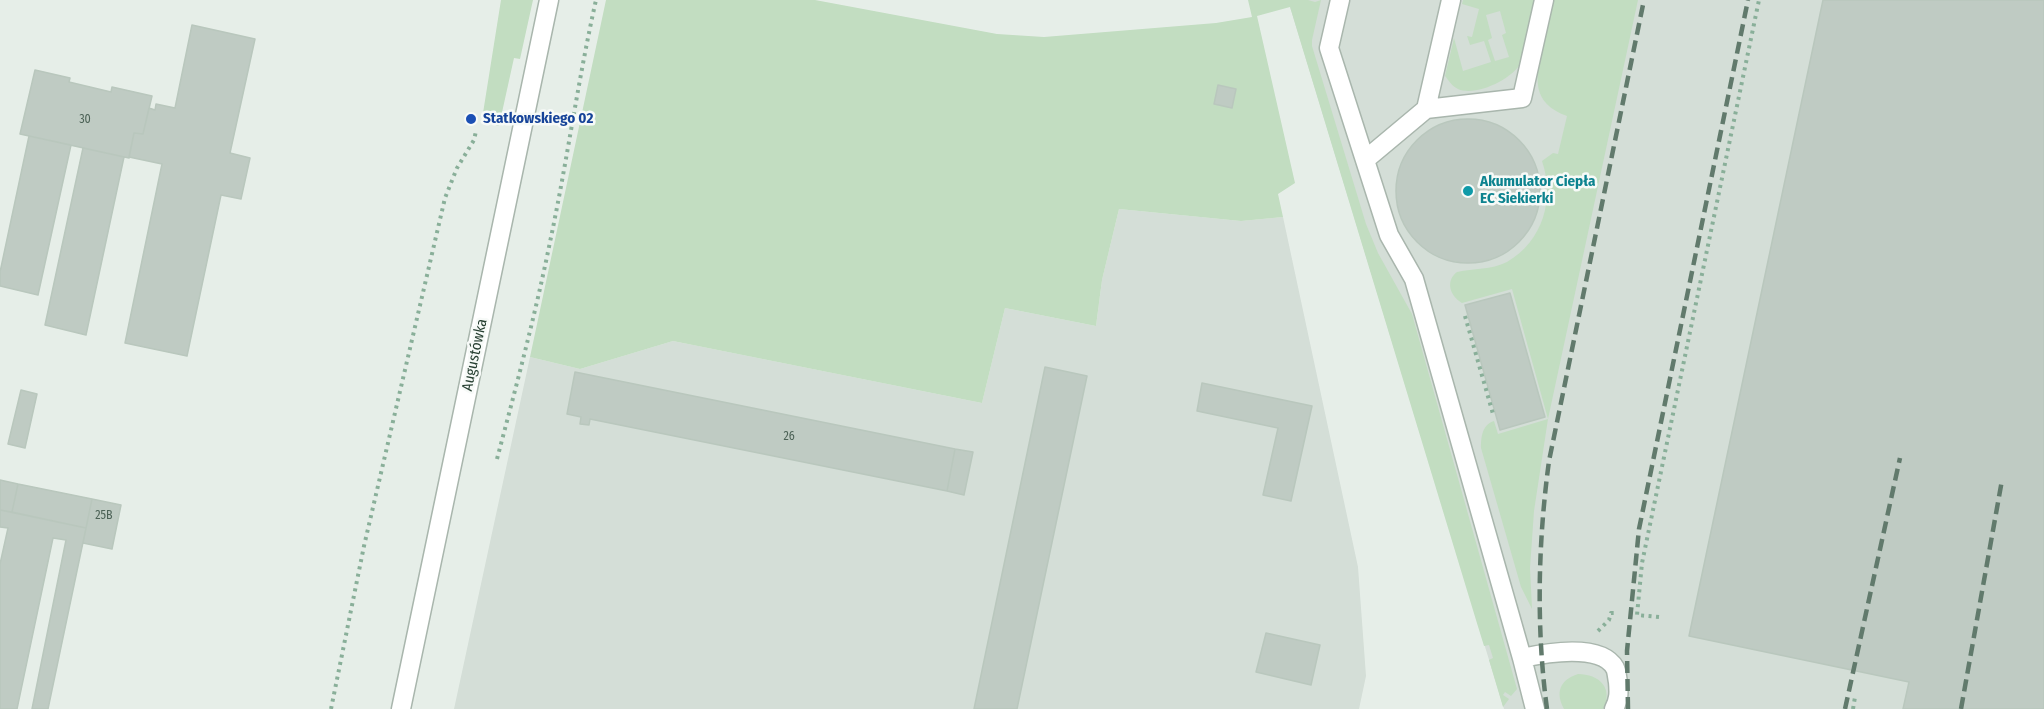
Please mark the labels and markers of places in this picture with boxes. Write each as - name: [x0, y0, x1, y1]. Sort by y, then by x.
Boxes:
- place label: Statkowskiego 02: [483, 110, 593, 128]
- marker: Statkowskiego 02: [464, 112, 478, 126]
- place label: Akumulator Ciepła EC Siekierki: [1480, 173, 1595, 208]
- marker: Akumulator Ciepła EC Siekierki: [1461, 184, 1475, 198]

